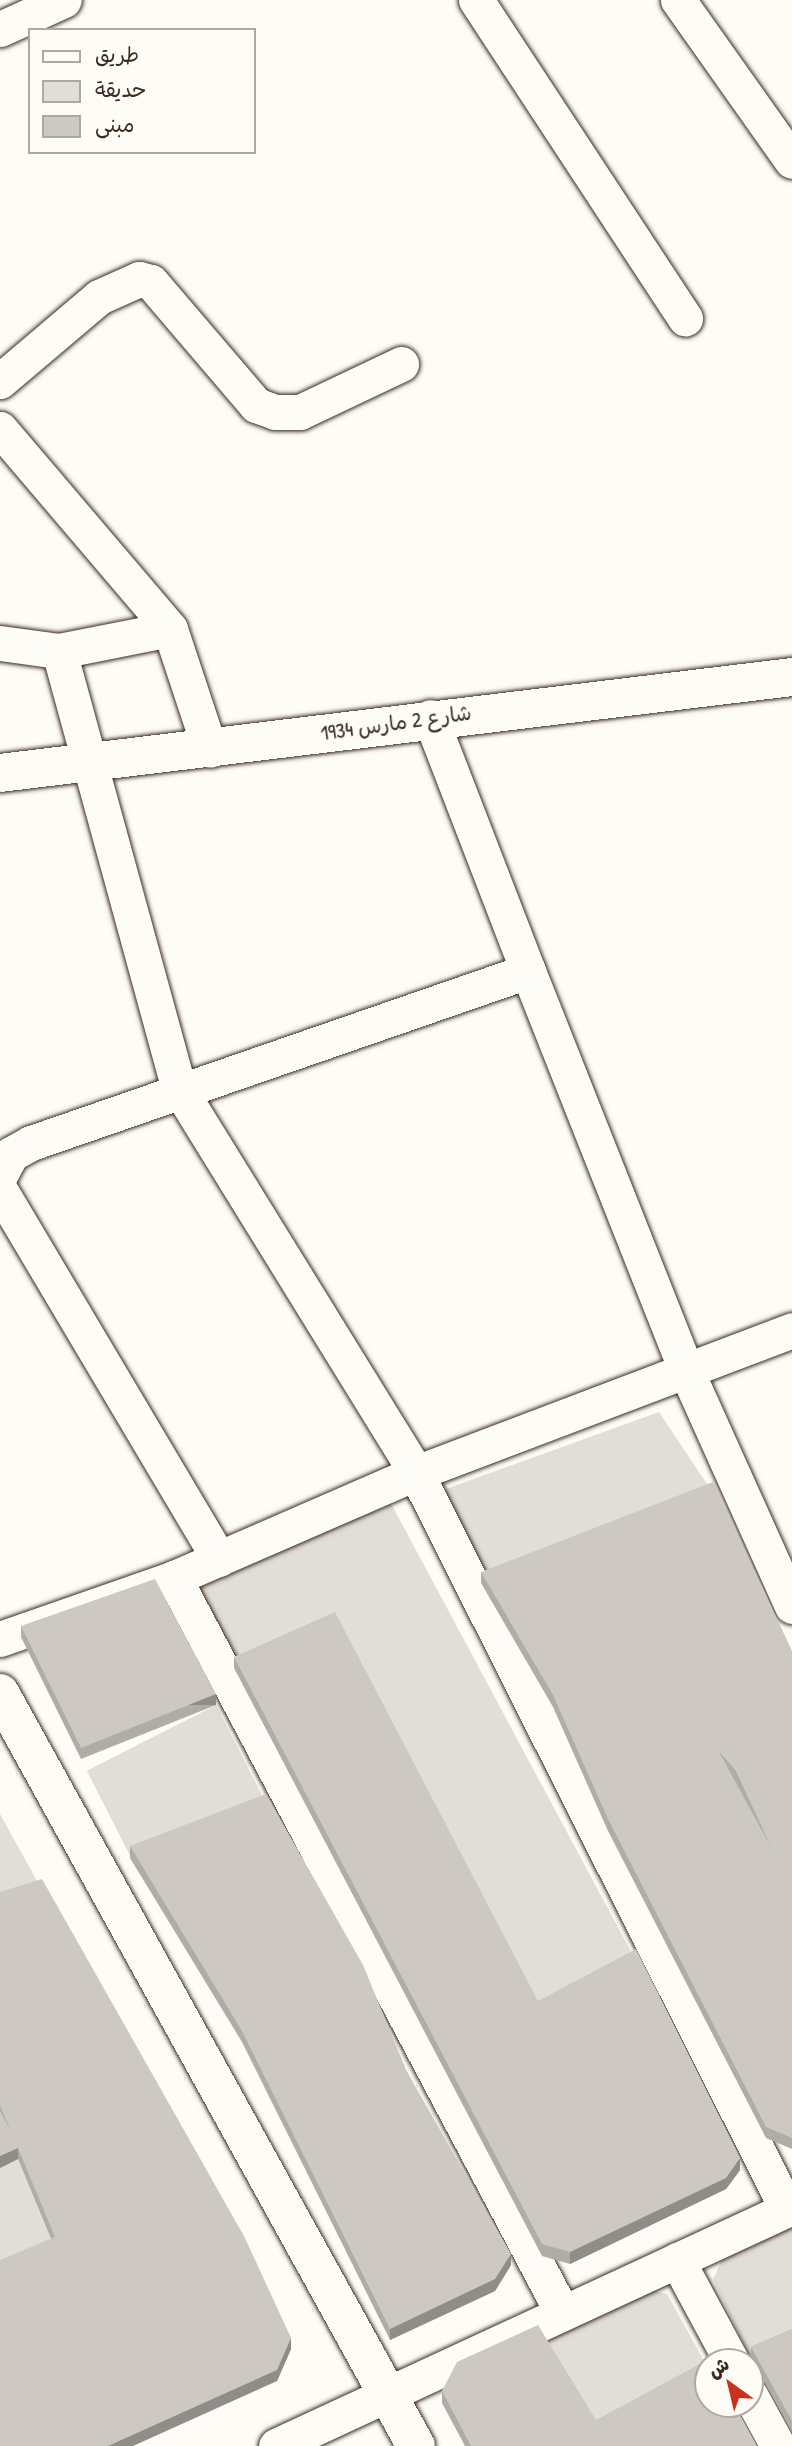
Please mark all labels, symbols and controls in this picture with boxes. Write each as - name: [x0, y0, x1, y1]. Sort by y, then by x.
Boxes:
- legend: [28, 28, 256, 154]
- text: طريق: [95, 40, 139, 69]
- text: حديقة: [95, 75, 146, 104]
- text: مبنى: [95, 110, 134, 139]
- street label: شارع 2 مارس 1934: [319, 700, 473, 746]
- north arrow: [694, 2348, 764, 2418]
- text: ش: [702, 2351, 734, 2384]

